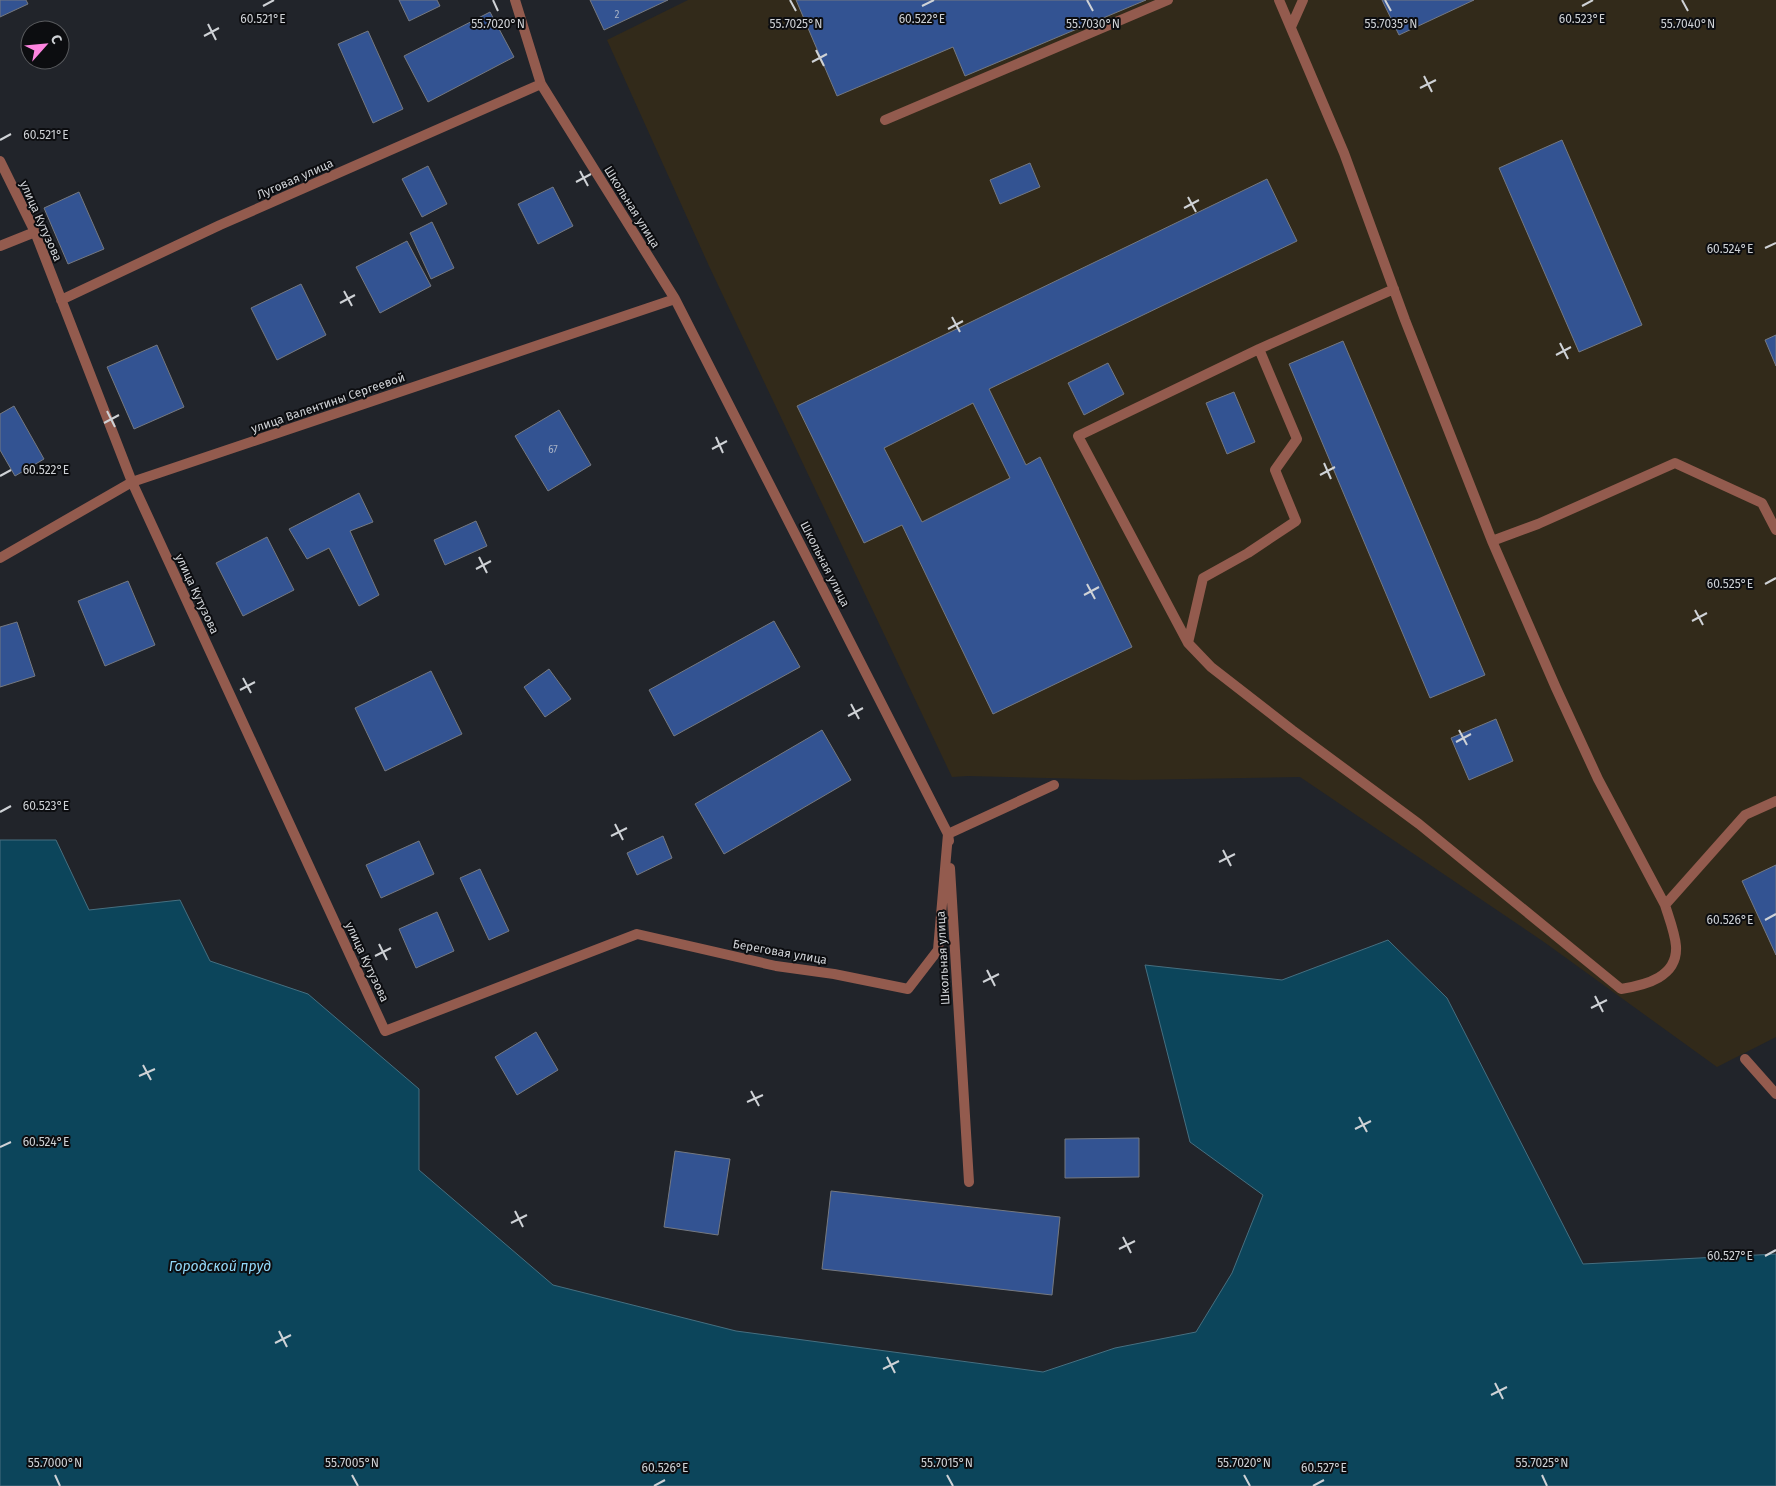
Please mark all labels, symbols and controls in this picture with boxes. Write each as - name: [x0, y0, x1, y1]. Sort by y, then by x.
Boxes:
- house number: 2: [615, 9, 620, 21]
- text: 60.521°E: [240, 12, 286, 26]
- text: 60.522°E: [899, 12, 945, 26]
- text: 60.523°E: [1559, 12, 1605, 26]
- text: 55.7020°N: [471, 17, 525, 31]
- text: 55.7025°N: [770, 17, 822, 31]
- text: 55.7030°N: [1066, 17, 1120, 31]
- text: 55.7035°N: [1365, 17, 1417, 31]
- text: 55.7040°N: [1661, 17, 1715, 31]
- north arrow: [20, 20, 70, 70]
- text: С: [47, 32, 66, 47]
- text: 60.521°E: [23, 128, 69, 142]
- street label: Луговая улица: [255, 156, 335, 202]
- street label: Школьная улица: [601, 163, 663, 251]
- street label: улица Кутузова: [17, 178, 65, 264]
- text: 60.524°E: [1707, 242, 1753, 256]
- street label: улица Валентины Сергеевой: [249, 370, 407, 436]
- house number: 67: [548, 444, 558, 456]
- text: 60.522°E: [23, 463, 69, 477]
- street label: Школьная улица: [797, 519, 853, 609]
- street label: улица Кутузова: [172, 552, 222, 636]
- text: 60.525°E: [1707, 577, 1753, 591]
- text: 60.523°E: [23, 799, 69, 813]
- street label: Школьная улица: [934, 911, 952, 1005]
- text: 60.526°E: [1707, 913, 1753, 927]
- street label: улица Кутузова: [342, 920, 392, 1004]
- street label: Береговая улица: [732, 937, 828, 967]
- text: 60.524°E: [23, 1135, 69, 1149]
- text: 60.527°E: [1707, 1249, 1753, 1263]
- water label: Городской пруд: [169, 1258, 271, 1275]
- text: 55.7000°N: [28, 1456, 82, 1470]
- text: 55.7005°N: [325, 1456, 379, 1470]
- text: 55.7015°N: [921, 1456, 973, 1470]
- text: 55.7020°N: [1217, 1456, 1271, 1470]
- text: 55.7025°N: [1516, 1456, 1568, 1470]
- text: 60.526°E: [642, 1461, 688, 1475]
- text: 60.527°E: [1301, 1461, 1347, 1475]

